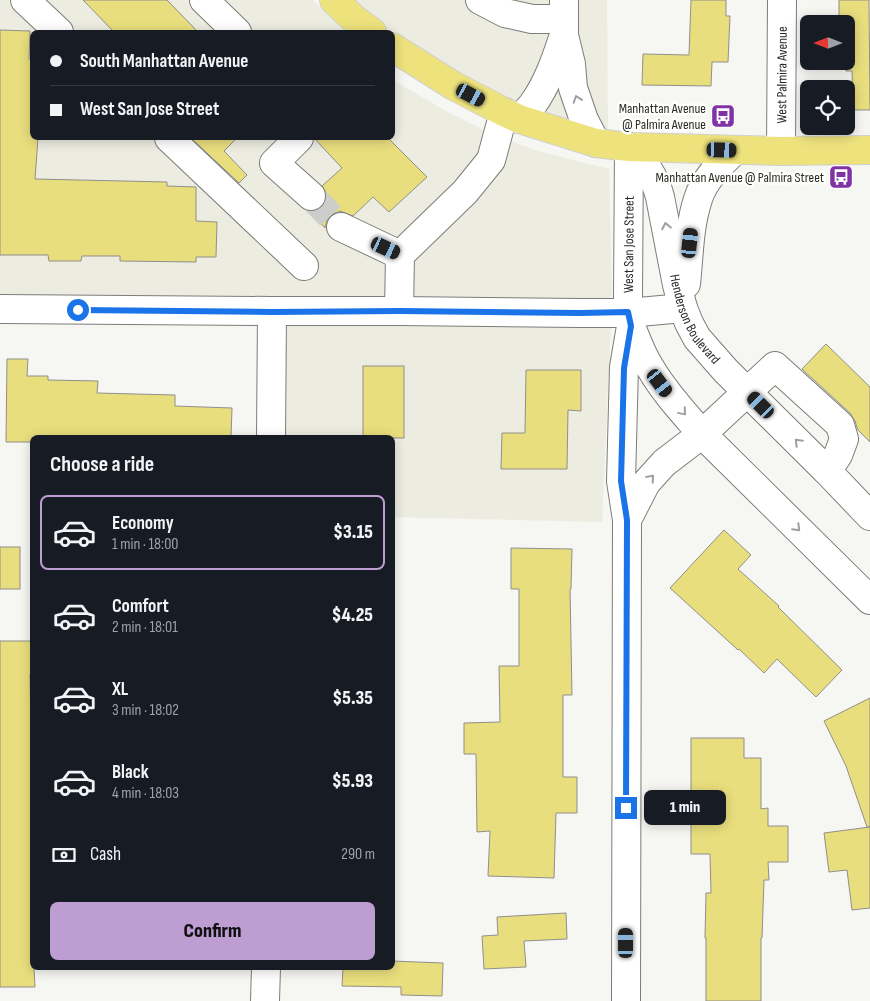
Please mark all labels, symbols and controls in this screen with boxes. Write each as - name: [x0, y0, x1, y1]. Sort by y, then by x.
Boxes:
- north arrow: [800, 15, 855, 70]
- map controls: [800, 15, 855, 135]
- street label: West Palmira Avenue: [773, 26, 791, 124]
- text: South Manhattan Avenue: [80, 50, 248, 73]
- button: locate: [800, 80, 855, 135]
- car: [454, 81, 487, 109]
- one-way arrow: [573, 95, 583, 104]
- text: West San Jose Street: [80, 98, 219, 121]
- place label: Manhattan Avenue @ Palmira Avenue: [619, 100, 706, 133]
- bus stop icon: Manhattan Avenue @ Palmira Avenue: [710, 103, 736, 129]
- car: [706, 142, 737, 158]
- bus stop icon: Manhattan Avenue @ Palmira Street: [828, 164, 854, 190]
- place label: Manhattan Avenue @ Palmira Street: [655, 169, 824, 186]
- street label: West San Jose Street: [620, 196, 638, 293]
- one-way arrow: [661, 222, 672, 230]
- car: [680, 227, 699, 259]
- car: [369, 235, 402, 261]
- street label: Henderson Boulevard: [666, 273, 724, 368]
- route start: [67, 299, 89, 321]
- car: [644, 367, 675, 399]
- car: [745, 389, 776, 421]
- one-way arrow: [678, 407, 687, 416]
- one-way arrow: [795, 439, 804, 448]
- text: Choose a ride: [50, 451, 154, 478]
- one-way arrow: [645, 474, 654, 483]
- icon: car: [52, 510, 97, 555]
- text: Economy: [112, 512, 174, 535]
- text: $3.15: [333, 521, 373, 544]
- one-way arrow: [791, 522, 800, 531]
- text: 1 min · 18:00: [112, 535, 178, 554]
- icon: car: [52, 593, 97, 638]
- text: Comfort: [112, 595, 169, 618]
- text: $4.25: [332, 604, 373, 627]
- text: 2 min · 18:01: [112, 618, 178, 637]
- icon: car: [52, 676, 97, 721]
- text: XL: [112, 678, 128, 701]
- text: $5.35: [332, 687, 373, 710]
- text: 3 min · 18:02: [112, 701, 179, 720]
- icon: car: [52, 759, 97, 804]
- text: Black: [112, 761, 149, 784]
- text: $5.93: [332, 770, 373, 793]
- text: 4 min · 18:03: [112, 784, 179, 803]
- callout: 1 min: [644, 790, 726, 826]
- route end: [615, 797, 637, 819]
- text: 1 min: [670, 798, 700, 817]
- icon: cash: [50, 841, 78, 869]
- text: Cash: [90, 843, 121, 866]
- text: 290 m: [341, 845, 375, 864]
- button: Confirm: [50, 902, 375, 960]
- car: [618, 928, 633, 958]

